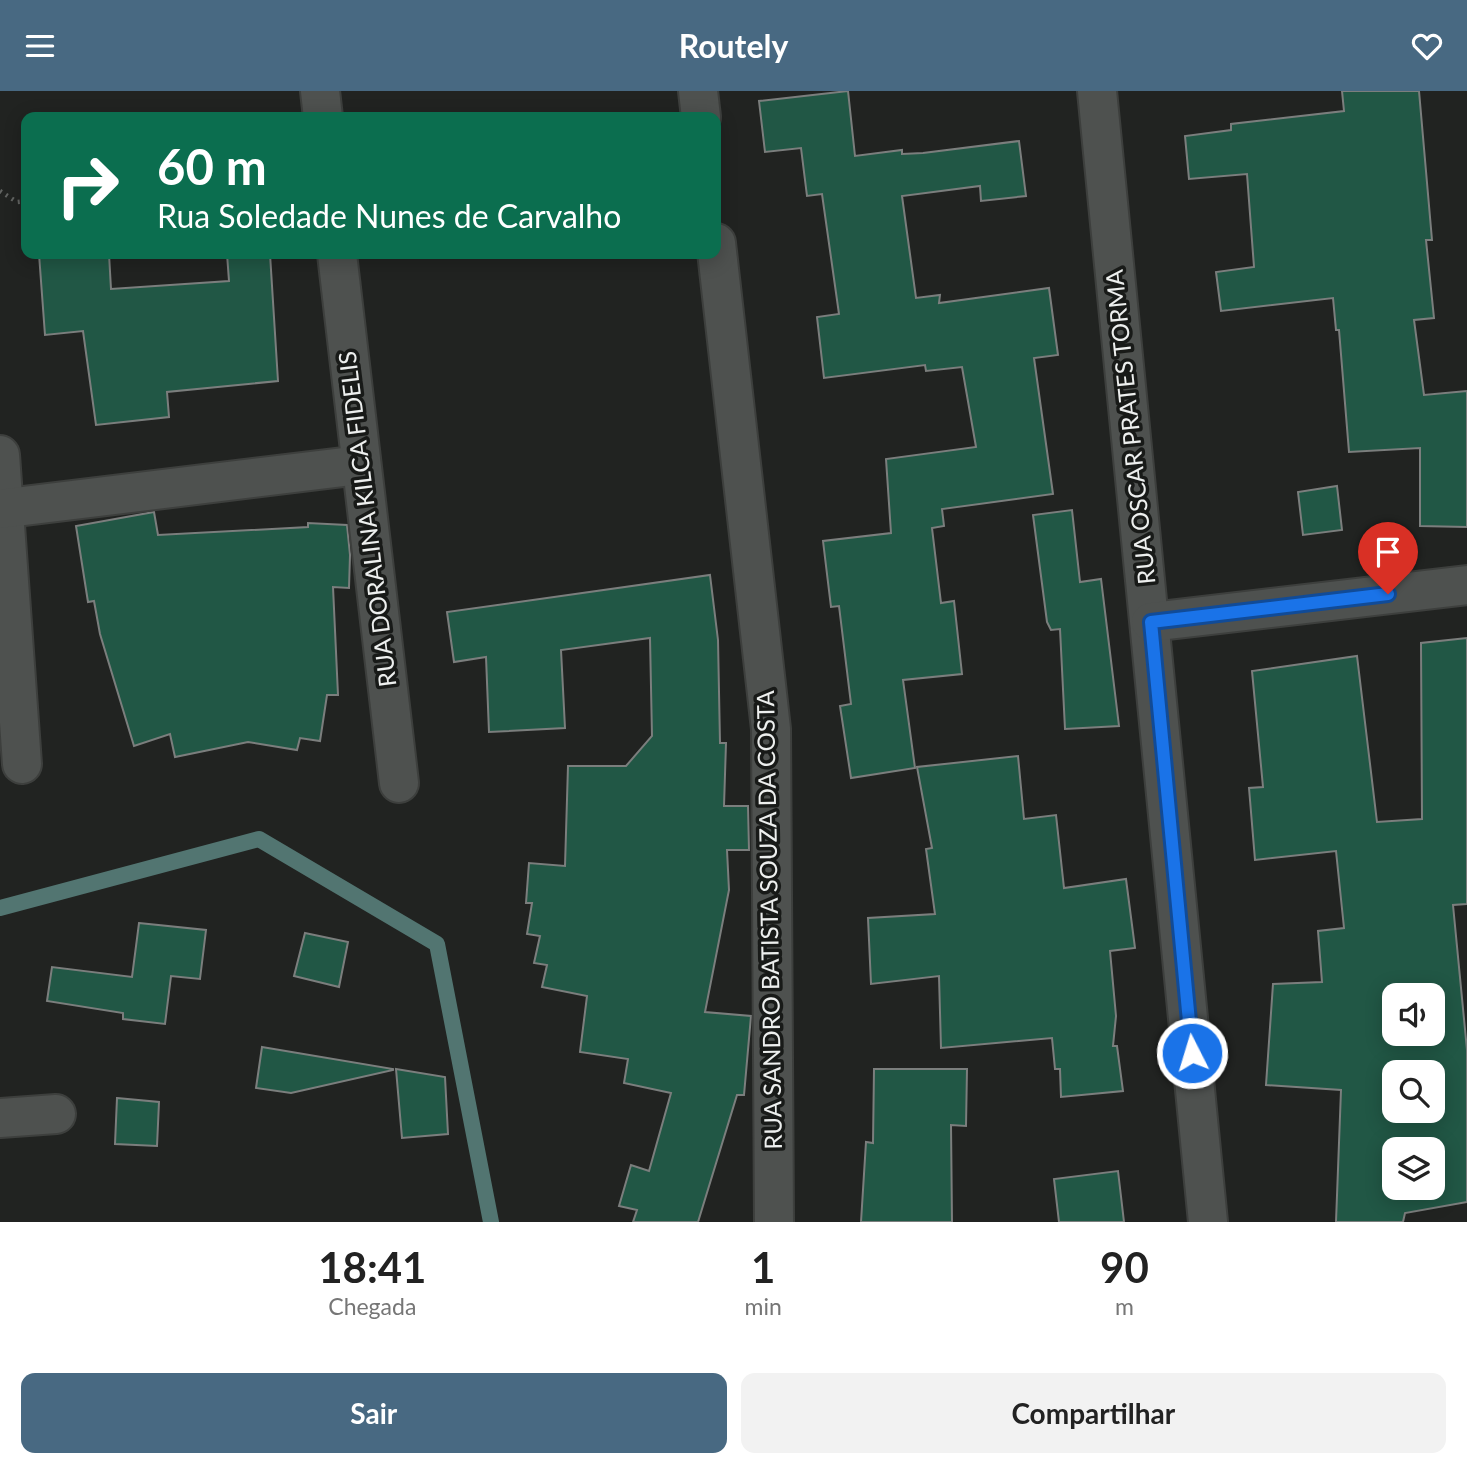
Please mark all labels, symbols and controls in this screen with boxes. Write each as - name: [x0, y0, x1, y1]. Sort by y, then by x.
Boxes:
- text: Routely: [679, 26, 788, 65]
- icon: menu: [21, 27, 59, 65]
- icon: heart: [1408, 27, 1446, 65]
- text: 60 m: [157, 137, 267, 195]
- icon: right: [42, 140, 133, 231]
- text: Rua Soledade Nunes de Carvalho: [157, 196, 621, 235]
- street label: RUA OSCAR PRATES TORMA: [1098, 268, 1160, 586]
- street label: RUA DORALINA KILCA FIDELIS: [332, 350, 401, 689]
- pin: [1358, 522, 1418, 594]
- icon: arrive: [1369, 533, 1407, 571]
- street label: RUA SANDRO BATISTA SOUZA DA COSTA: [750, 689, 787, 1150]
- map controls: [1382, 983, 1445, 1200]
- button: sound: [1382, 983, 1445, 1046]
- position arrow: [1155, 1016, 1229, 1090]
- button: search: [1382, 1060, 1445, 1123]
- button: layers: [1382, 1137, 1445, 1200]
- text: 18:41: [318, 1242, 426, 1292]
- text: 1: [751, 1242, 775, 1292]
- text: 90: [1100, 1242, 1149, 1292]
- text: Chegada: [328, 1292, 416, 1320]
- text: min: [745, 1292, 782, 1320]
- text: m: [1115, 1292, 1134, 1320]
- button: Sair: [21, 1373, 727, 1453]
- button: Compartilhar: [741, 1373, 1446, 1453]

